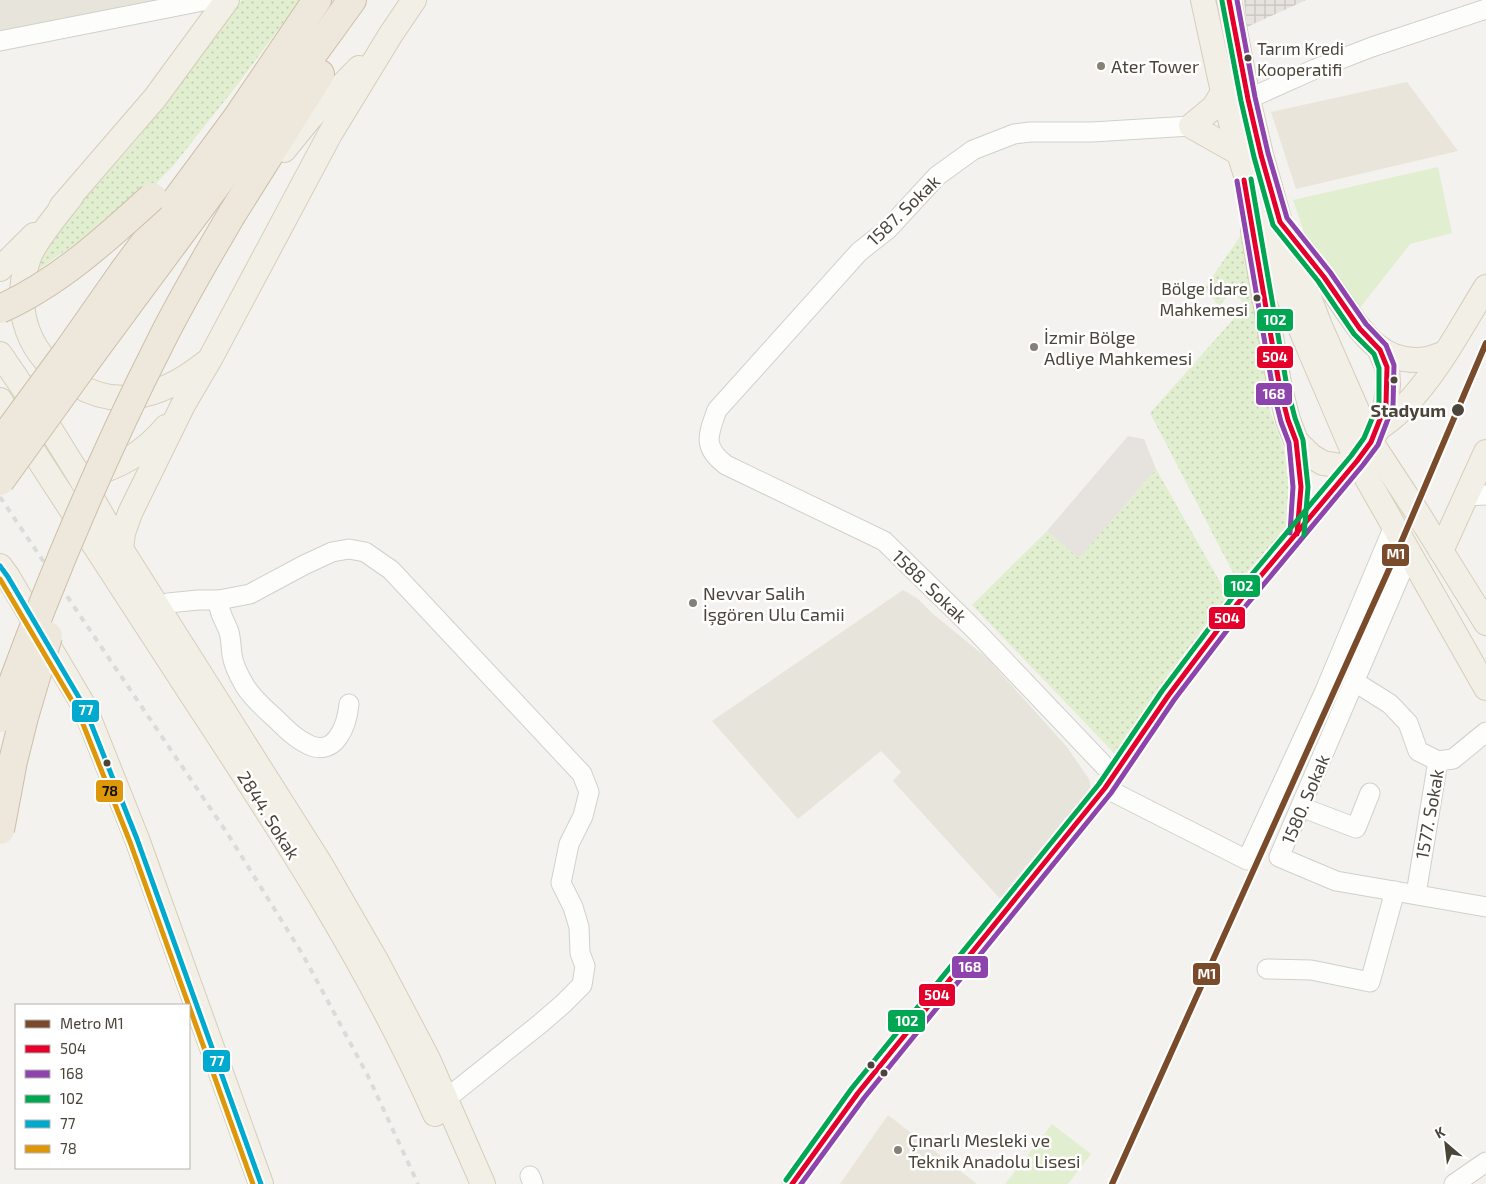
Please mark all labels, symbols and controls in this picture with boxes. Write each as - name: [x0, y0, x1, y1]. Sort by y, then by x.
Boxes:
- place label: Tarım Kredi Kooperatifi: [1257, 38, 1344, 80]
- marker: Tarım Kredi Kooperatifi: [1243, 53, 1253, 63]
- place label: Ater Tower: [1111, 55, 1199, 77]
- marker: Ater Tower: [1095, 60, 1107, 72]
- street label: 1587. Sokak: [862, 170, 944, 250]
- place label: Bölge İdare Mahkemesi: [1159, 278, 1248, 319]
- marker: Bölge İdare Mahkemesi: [1252, 293, 1262, 303]
- line badge: 102: [1256, 308, 1294, 332]
- text: 102: [1263, 311, 1287, 328]
- place label: İzmir Bölge Adliye Mahkemesi: [1044, 326, 1192, 369]
- marker: İzmir Bölge Adliye Mahkemesi: [1028, 341, 1040, 353]
- line badge: 504: [1256, 345, 1294, 369]
- text: 504: [1262, 348, 1288, 365]
- unlabelled marker: [1389, 375, 1399, 385]
- line badge: 168: [1255, 382, 1293, 406]
- text: 168: [1262, 385, 1286, 402]
- place label: Stadyum: [1370, 399, 1446, 421]
- marker: Stadyum: [1450, 402, 1466, 418]
- line badge: M1: [1381, 543, 1410, 567]
- street label: 1588. Sokak: [888, 545, 972, 627]
- text: M1: [1387, 545, 1405, 562]
- line badge: 102: [1223, 574, 1261, 598]
- text: 102: [1230, 577, 1254, 594]
- place label: Nevvar Salih İşgören Ulu Camii: [703, 582, 845, 626]
- marker: Nevvar Salih İşgören Ulu Camii: [687, 597, 699, 609]
- line badge: 504: [1208, 606, 1246, 630]
- text: 504: [1214, 609, 1240, 626]
- line badge: 77: [71, 699, 100, 723]
- text: 77: [79, 701, 94, 718]
- street label: 1580. Sokak: [1276, 751, 1334, 847]
- unlabelled marker: [102, 758, 112, 768]
- street label: 2844. Sokak: [233, 767, 305, 863]
- street label: 1577. Sokak: [1410, 767, 1448, 861]
- line badge: 78: [95, 779, 124, 803]
- text: 78: [102, 782, 118, 799]
- line badge: 168: [951, 955, 989, 979]
- text: 168: [958, 958, 982, 975]
- line badge: M1: [1192, 962, 1221, 986]
- text: M1: [1198, 965, 1216, 982]
- line badge: 504: [918, 983, 956, 1007]
- text: 504: [924, 986, 950, 1003]
- legend: [15, 1004, 190, 1169]
- line badge: 102: [887, 1009, 926, 1033]
- text: 102: [895, 1012, 919, 1029]
- text: Metro M1: [60, 1014, 124, 1032]
- text: 504: [60, 1039, 86, 1057]
- line badge: 77: [202, 1049, 231, 1073]
- text: 77: [210, 1052, 225, 1069]
- unlabelled marker: [866, 1060, 876, 1070]
- text: 168: [60, 1064, 84, 1082]
- unlabelled marker: [879, 1068, 889, 1078]
- text: 102: [60, 1089, 83, 1107]
- text: 77: [60, 1114, 76, 1132]
- north arrow: [1421, 1119, 1471, 1169]
- text: K: [1432, 1122, 1448, 1142]
- place label: Çınarlı Mesleki ve Teknik Anadolu Lisesi: [908, 1129, 1081, 1172]
- text: 78: [60, 1139, 77, 1157]
- marker: Çınarlı Mesleki ve Teknik Anadolu Lisesi: [892, 1144, 904, 1156]

